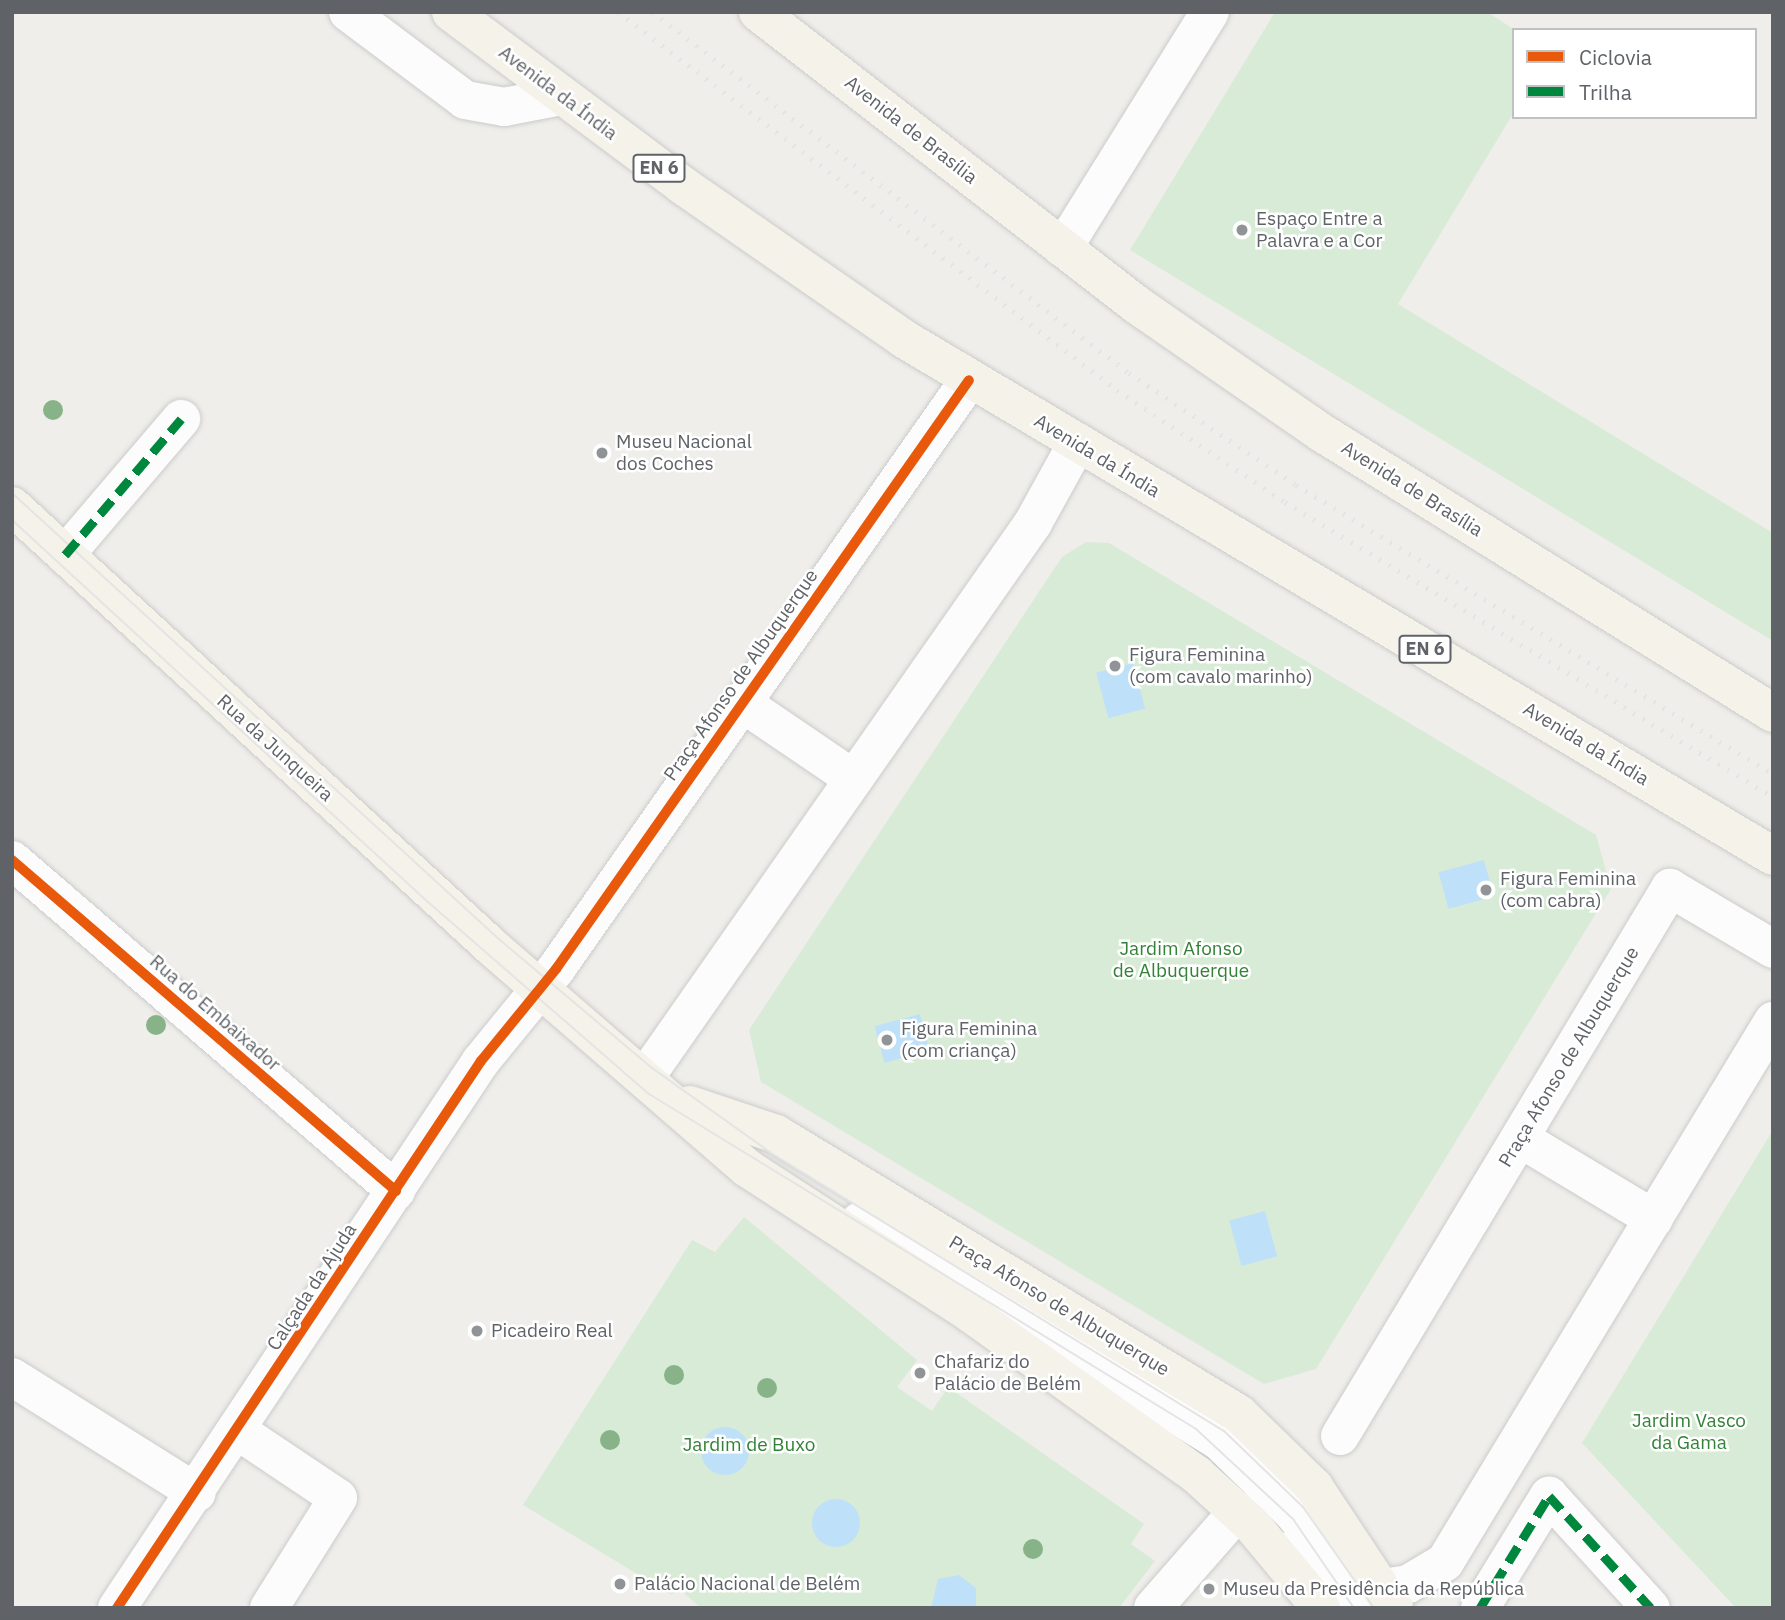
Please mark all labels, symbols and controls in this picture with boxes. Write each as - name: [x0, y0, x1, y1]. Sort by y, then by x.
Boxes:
- legend: [1512, 28, 1757, 119]
- street label: Avenida da Índia: [494, 41, 622, 145]
- text: Ciclovia: [1579, 43, 1652, 71]
- street label: Avenida de Brasília: [840, 71, 982, 189]
- text: Trilha: [1579, 78, 1632, 106]
- road number: EN 6: [631, 154, 687, 182]
- place label: Espaço Entre a Palavra e a Cor: [1256, 208, 1383, 252]
- marker: Espaço Entre a Palavra e a Cor: [1234, 222, 1250, 238]
- street label: Avenida da Índia: [1030, 410, 1164, 502]
- place label: Museu Nacional dos Coches: [616, 431, 752, 475]
- street label: Avenida de Brasília: [1337, 436, 1487, 542]
- marker: Museu Nacional dos Coches: [594, 445, 610, 461]
- street label: Praça Afonso de Albuquerque: [659, 565, 823, 785]
- road number: EN 6: [1397, 634, 1453, 664]
- place label: Figura Feminina (com cavalo marinho): [1129, 644, 1313, 688]
- marker: Figura Feminina (com cavalo marinho): [1107, 658, 1123, 674]
- street label: Rua da Junqueira: [212, 690, 338, 806]
- street label: Avenida da Índia: [1519, 698, 1653, 790]
- place label: Figura Feminina (com cabra): [1500, 868, 1636, 912]
- marker: Figura Feminina (com cabra): [1478, 882, 1494, 898]
- park label: Jardim Afonso de Albuquerque: [1113, 938, 1249, 982]
- street label: Praça Afonso de Albuquerque: [1494, 943, 1644, 1171]
- street label: Rua do Embaixador: [145, 950, 285, 1076]
- place label: Figura Feminina (com criança): [901, 1018, 1037, 1062]
- marker: Figura Feminina (com criança): [879, 1032, 895, 1048]
- street label: Calçada da Ajuda: [262, 1219, 362, 1355]
- street label: Praça Afonso de Albuquerque: [945, 1231, 1173, 1381]
- place label: Picadeiro Real: [491, 1320, 613, 1342]
- marker: Picadeiro Real: [469, 1323, 485, 1339]
- place label: Chafariz do Palácio de Belém: [934, 1351, 1081, 1395]
- marker: Chafariz do Palácio de Belém: [912, 1365, 928, 1381]
- park label: Jardim Vasco da Gama: [1632, 1410, 1746, 1454]
- park label: Jardim de Buxo: [683, 1434, 815, 1456]
- place label: Palácio Nacional de Belém: [634, 1573, 860, 1595]
- marker: Palácio Nacional de Belém: [612, 1576, 628, 1592]
- place label: Museu da Presidência da República: [1223, 1578, 1524, 1600]
- marker: Museu da Presidência da República: [1201, 1581, 1217, 1597]

